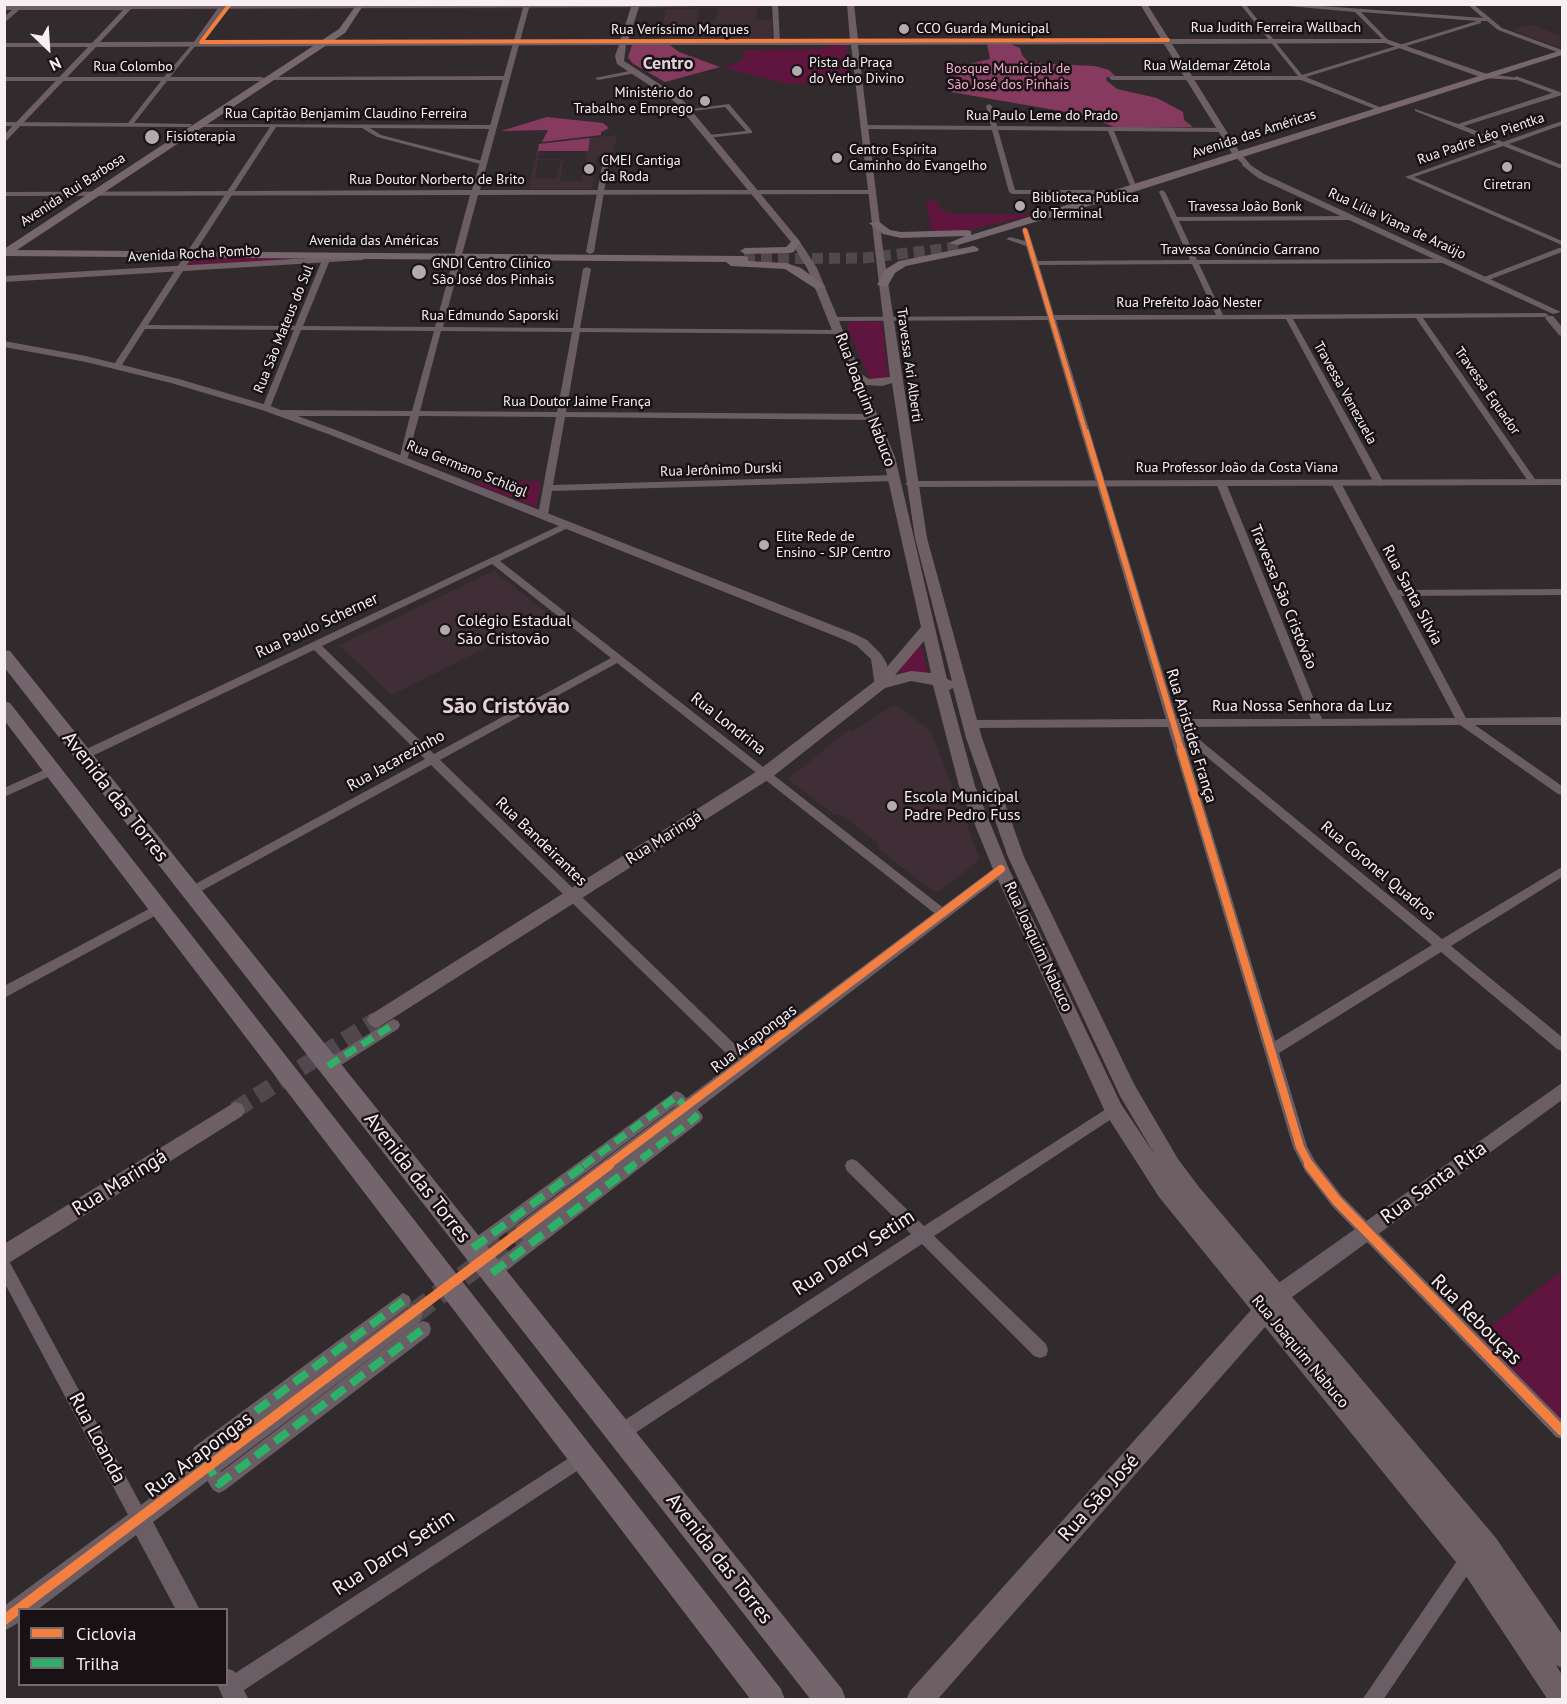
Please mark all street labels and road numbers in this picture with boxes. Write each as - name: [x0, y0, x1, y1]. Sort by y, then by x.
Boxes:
- street label: Rua Judith Ferreira Wallbach: [1191, 20, 1361, 36]
- street label: Rua Veríssimo Marques: [611, 22, 749, 38]
- street label: Rua Waldemar Zétola: [1143, 58, 1271, 74]
- street label: Rua Colombo: [93, 59, 173, 75]
- street label: Rua Capitão Benjamim Claudino Ferreira: [225, 106, 467, 122]
- street label: Avenida das Américas: [1190, 106, 1318, 162]
- street label: Rua Paulo Leme do Prado: [966, 108, 1118, 124]
- street label: Rua Padre Léo Pientka: [1415, 109, 1547, 169]
- street label: Avenida Rui Barbosa: [17, 150, 129, 230]
- street label: Rua Doutor Norberto de Brito: [349, 172, 525, 188]
- street label: Rua Lília Viana de Araújo: [1325, 185, 1469, 263]
- street label: Travessa João Bonk: [1188, 199, 1302, 215]
- street label: Avenida das Américas: [309, 233, 439, 249]
- street label: Avenida Rocha Pombo: [128, 242, 260, 266]
- street label: Travessa Conúncio Carrano: [1160, 242, 1320, 258]
- street label: Rua São Mateus do Sul: [251, 262, 317, 396]
- street label: Rua Prefeito João Nester: [1116, 295, 1262, 311]
- street label: Travessa Ari Alberti: [893, 307, 925, 423]
- street label: Rua Edmundo Saporski: [421, 308, 559, 324]
- street label: Rua Joaquim Nabuco: [831, 330, 899, 470]
- street label: Travessa Venezuela: [1310, 339, 1380, 447]
- street label: Travessa Equador: [1450, 344, 1524, 438]
- street label: Rua Doutor Jaime França: [503, 394, 651, 410]
- street label: Rua Germano Schlögl: [404, 437, 530, 501]
- street label: Rua Jerônimo Durski: [660, 459, 782, 481]
- street label: Rua Professor João da Costa Viana: [1136, 460, 1338, 476]
- street label: Travessa São Cristóvão: [1245, 522, 1321, 672]
- street label: Rua Santa Sílvia: [1378, 542, 1446, 648]
- street label: Rua Paulo Scherner: [253, 589, 381, 663]
- street label: Rua Aristides França: [1161, 667, 1221, 805]
- street label: Rua Londrina: [687, 689, 769, 759]
- street label: Rua Nossa Senhora da Luz: [1212, 696, 1392, 716]
- street label: Rua Jacarezinho: [344, 726, 448, 796]
- street label: Avenida das Torres: [57, 727, 173, 867]
- street label: Rua Bandeirantes: [491, 794, 591, 890]
- street label: Rua Maringá: [623, 807, 705, 869]
- street label: Rua Coronel Quadros: [1317, 817, 1439, 925]
- street label: Rua Joaquim Nabuco: [999, 879, 1077, 1015]
- street label: Rua Arapongas: [707, 1001, 801, 1077]
- street label: Avenida das Torres: [359, 1108, 475, 1248]
- street label: Rua Santa Rita: [1376, 1136, 1492, 1230]
- street label: Rua Maringá: [68, 1144, 172, 1222]
- street label: Rua Darcy Setim: [789, 1205, 919, 1301]
- street label: Rua Rebouças: [1426, 1270, 1526, 1370]
- street label: Rua Joaquim Nabuco: [1247, 1292, 1353, 1412]
- street label: Rua Loanda: [63, 1389, 131, 1487]
- street label: Rua Arapongas: [141, 1407, 257, 1503]
- street label: Rua São José: [1053, 1449, 1145, 1547]
- street label: Avenida das Torres: [661, 1489, 777, 1629]
- street label: Rua Darcy Setim: [329, 1505, 459, 1601]

